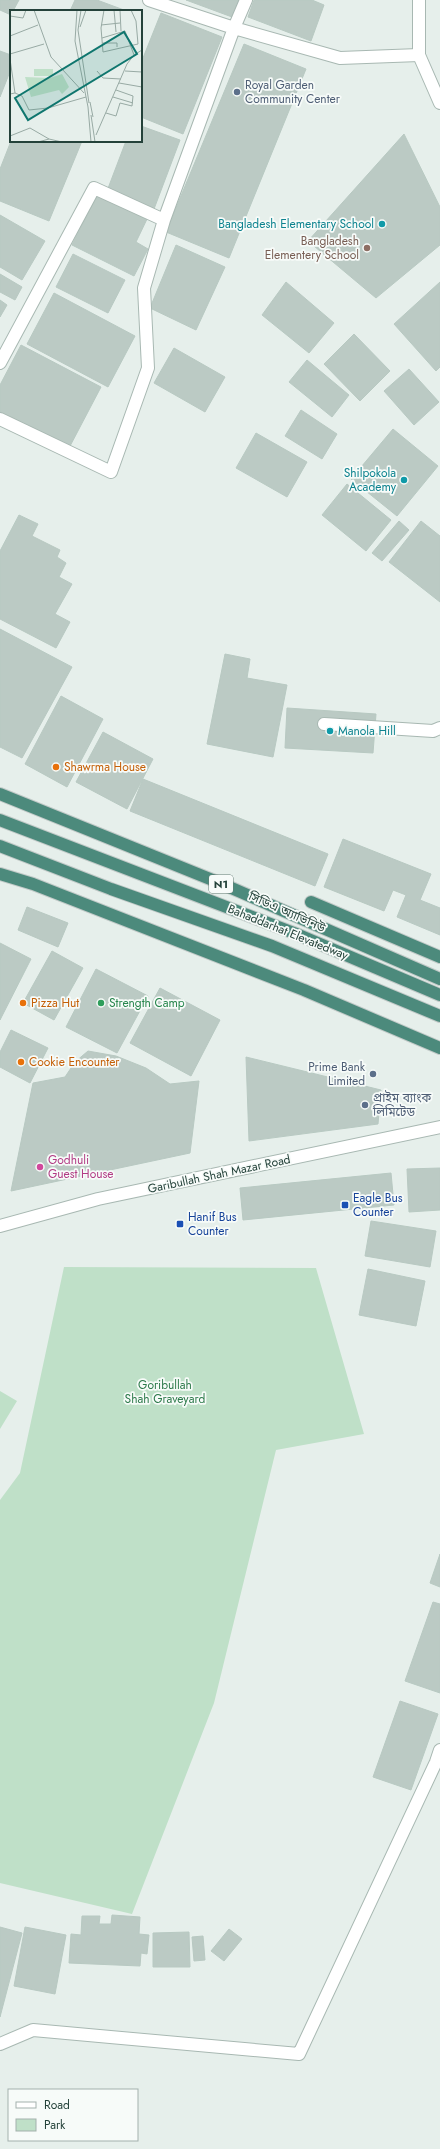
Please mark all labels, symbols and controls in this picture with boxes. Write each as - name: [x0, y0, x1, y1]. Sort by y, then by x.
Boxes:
- inset map: [10, 10, 142, 142]
- place label: Royal Garden Community Center: [245, 76, 341, 108]
- marker: Royal Garden Community Center: [232, 87, 242, 97]
- place label: Bangladesh Elementary School: [218, 215, 374, 233]
- marker: Bangladesh Elementary School: [377, 219, 387, 229]
- place label: Bangladesh Elementery School: [265, 232, 359, 264]
- marker: Bangladesh Elementery School: [362, 243, 372, 253]
- place label: Shilpokola Academy: [344, 464, 397, 496]
- marker: Shilpokola Academy: [399, 475, 409, 485]
- place label: Manola Hill: [338, 722, 396, 740]
- marker: Manola Hill: [325, 726, 335, 736]
- place label: Shawrma House: [64, 758, 146, 776]
- marker: Shawrma House: [51, 762, 61, 772]
- road number: N1: [209, 875, 233, 893]
- street label: সিডিএ অ্যাভিনিউ: [245, 887, 329, 937]
- street label: Bahaddarhat Elevatedway: [225, 900, 351, 965]
- place label: Pizza Hut: [31, 994, 79, 1012]
- place label: Strength Camp: [109, 994, 185, 1012]
- marker: Pizza Hut: [18, 998, 28, 1008]
- marker: Strength Camp: [96, 998, 106, 1008]
- place label: Cookie Encounter: [29, 1053, 120, 1071]
- marker: Cookie Encounter: [16, 1057, 26, 1067]
- place label: Prime Bank Limited: [308, 1058, 366, 1090]
- marker: Prime Bank Limited: [368, 1069, 378, 1079]
- place label: প্রাইম ব্যাংক লিমিটেড: [372, 1089, 432, 1121]
- marker: প্রাইম ব্যাংক লিমিটেড: [360, 1100, 370, 1110]
- street label: Garibullah Shah Mazar Road: [146, 1150, 292, 1198]
- place label: Godhuli Guest House: [48, 1151, 114, 1183]
- marker: Godhuli Guest House: [35, 1162, 45, 1172]
- place label: Eagle Bus Counter: [353, 1189, 403, 1221]
- marker: Eagle Bus Counter: [340, 1200, 350, 1210]
- place label: Hanif Bus Counter: [188, 1208, 237, 1240]
- marker: Hanif Bus Counter: [175, 1219, 185, 1229]
- park label: Goribullah Shah Graveyard: [125, 1376, 205, 1408]
- legend: [8, 2089, 138, 2141]
- text: Road: [44, 2096, 70, 2114]
- text: Park: [44, 2116, 66, 2134]

